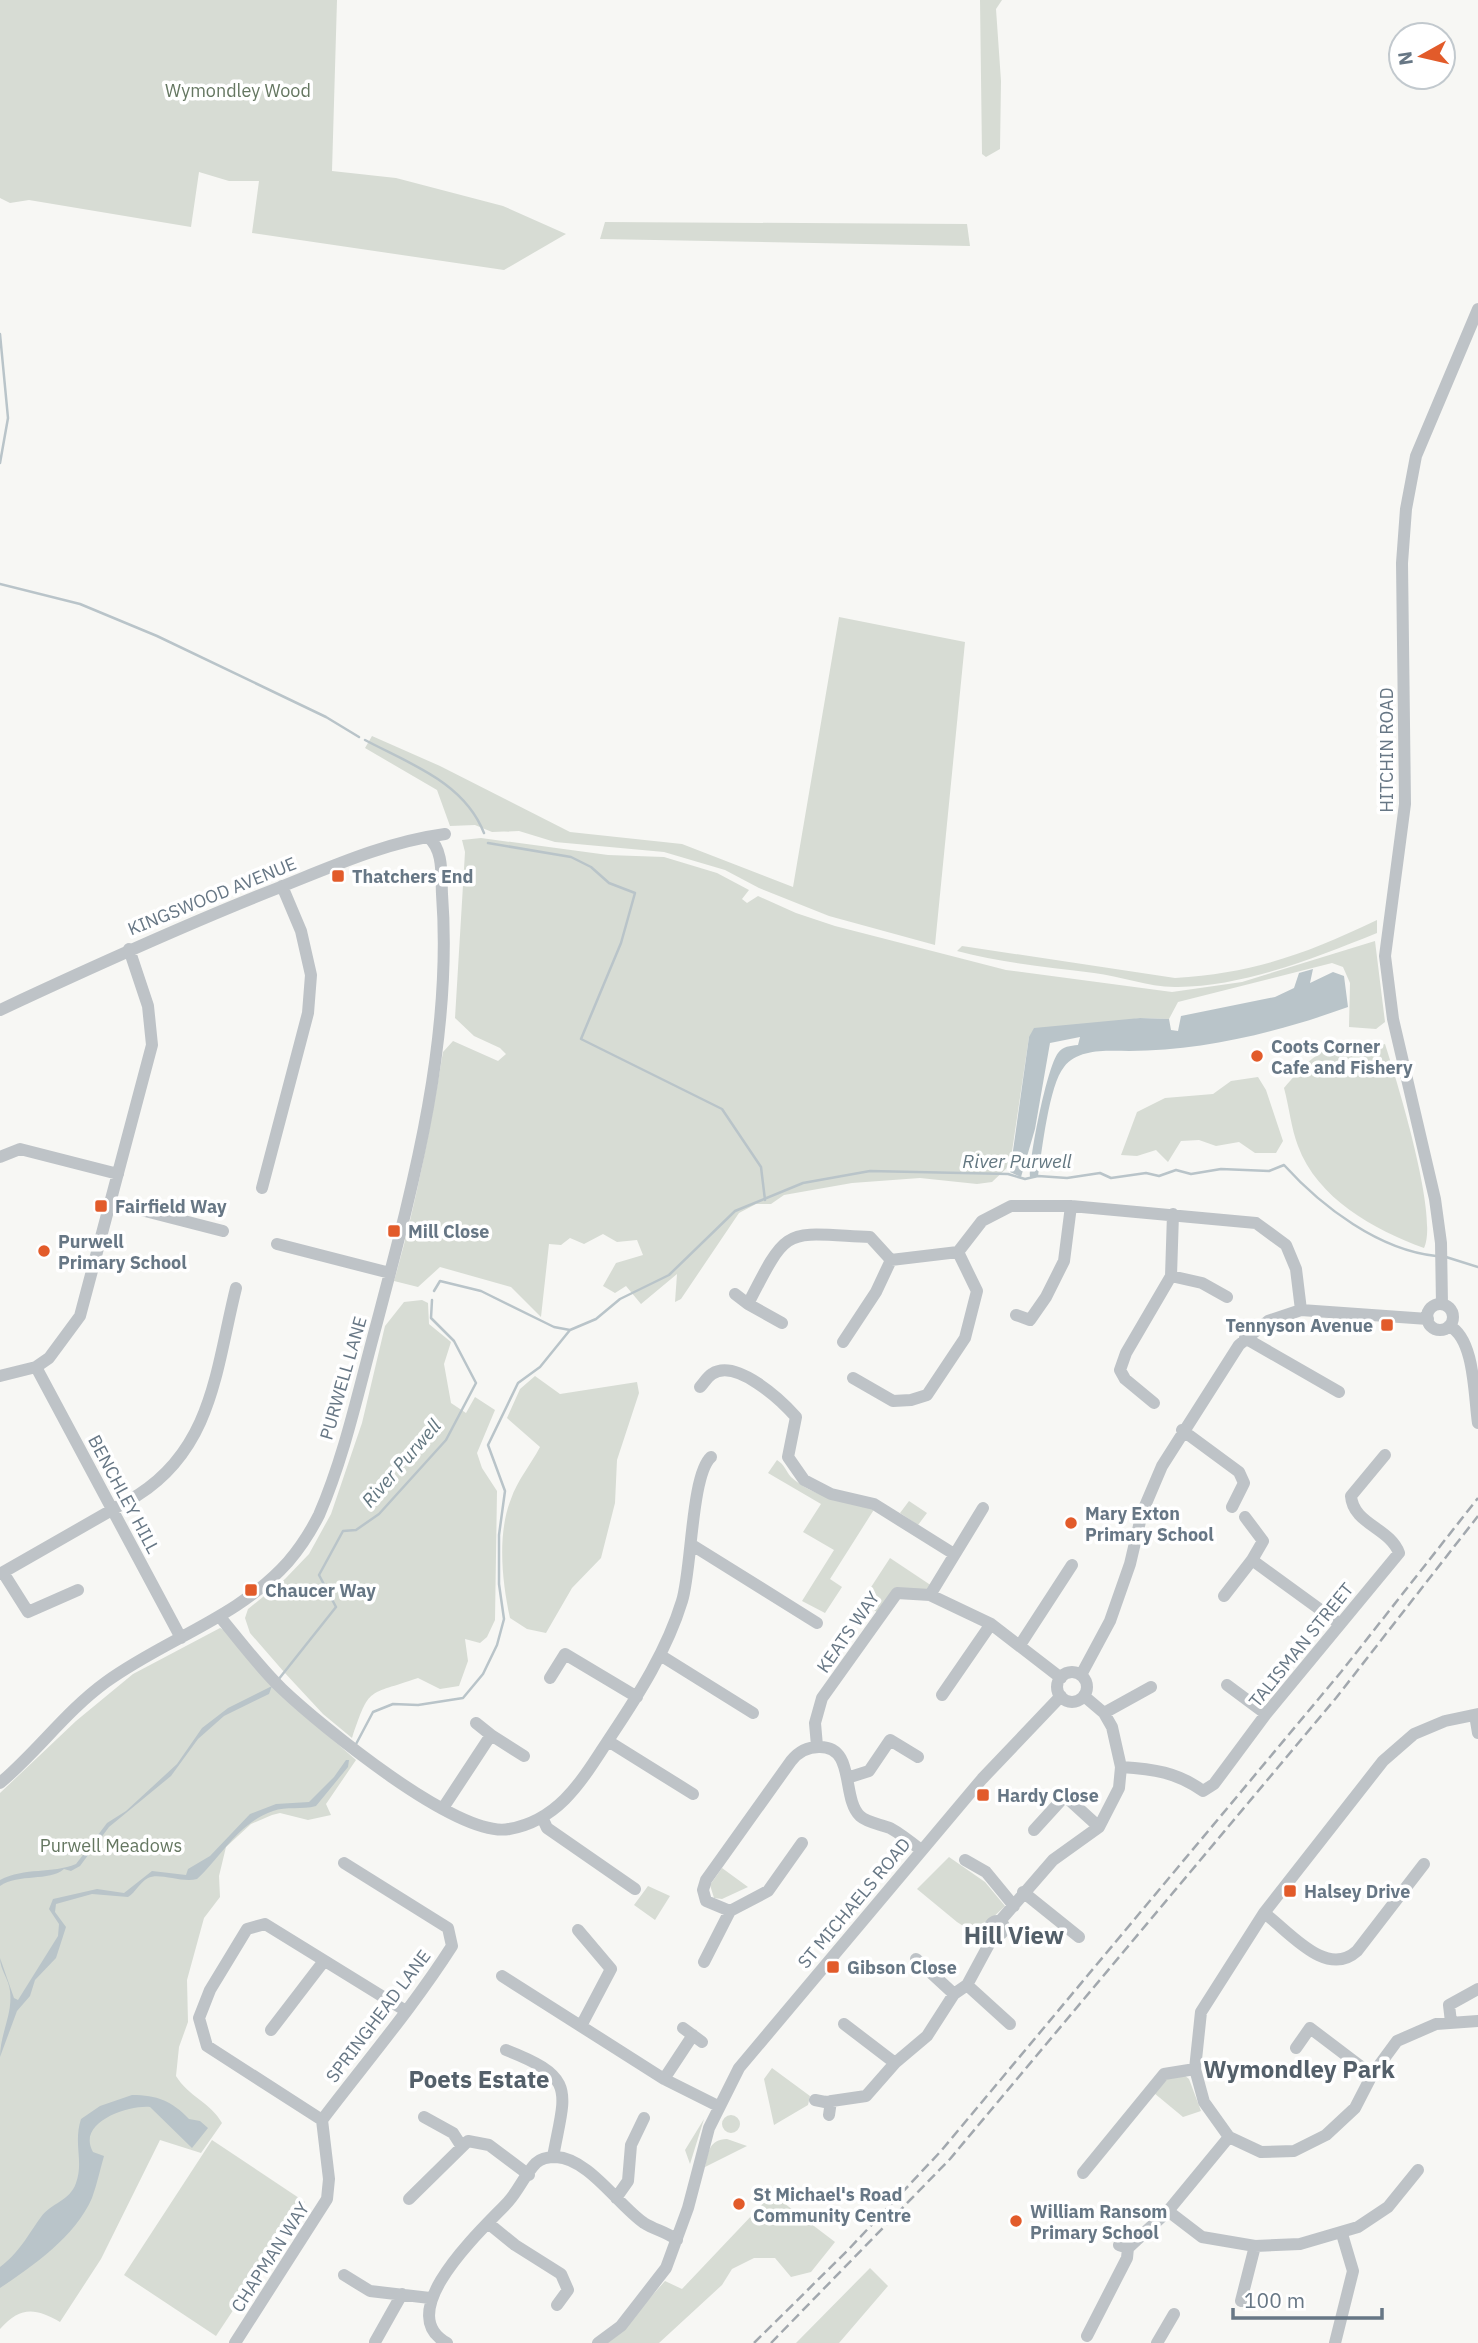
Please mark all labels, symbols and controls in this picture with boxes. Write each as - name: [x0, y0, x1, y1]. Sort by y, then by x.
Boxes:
- north arrow: [1387, 21, 1457, 91]
- text: N: [1392, 50, 1418, 67]
- park label: Wymondley Wood: [165, 79, 311, 102]
- street label: HITCHIN ROAD: [1375, 687, 1398, 813]
- street label: KINGSWOOD AVENUE: [124, 852, 300, 940]
- place label: Thatchers End: [352, 865, 474, 888]
- marker: Thatchers End: [330, 868, 346, 884]
- place label: Coots Corner Cafe and Fishery: [1271, 1035, 1413, 1079]
- marker: Coots Corner Cafe and Fishery: [1249, 1048, 1265, 1064]
- water label: River Purwell: [962, 1149, 1072, 1173]
- place label: Fairfield Way: [115, 1195, 227, 1218]
- marker: Fairfield Way: [93, 1198, 109, 1214]
- place label: Mill Close: [408, 1220, 489, 1243]
- marker: Mill Close: [386, 1223, 402, 1239]
- place label: Purwell Primary School: [58, 1230, 187, 1274]
- marker: Purwell Primary School: [36, 1243, 52, 1259]
- street label: PURWELL LANE: [314, 1314, 372, 1442]
- place label: Tennyson Avenue: [1226, 1314, 1373, 1337]
- marker: Tennyson Avenue: [1379, 1317, 1395, 1333]
- water label: River Purwell: [356, 1414, 446, 1512]
- street label: BENCHLEY HILL: [83, 1431, 165, 1557]
- place label: Mary Exton Primary School: [1085, 1502, 1214, 1546]
- marker: Mary Exton Primary School: [1063, 1515, 1079, 1531]
- street label: TALISMAN STREET: [1244, 1578, 1358, 1712]
- place label: Chaucer Way: [265, 1579, 376, 1602]
- marker: Chaucer Way: [243, 1582, 259, 1598]
- street label: KEATS WAY: [812, 1587, 885, 1677]
- place label: Hardy Close: [997, 1784, 1099, 1807]
- marker: Hardy Close: [975, 1787, 991, 1803]
- street label: ST MICHAELS ROAD: [793, 1833, 915, 1973]
- park label: Purwell Meadows: [40, 1834, 182, 1857]
- place label: Halsey Drive: [1304, 1880, 1410, 1903]
- marker: Halsey Drive: [1282, 1883, 1298, 1899]
- district label: Hill View: [964, 1919, 1064, 1951]
- street label: SPRINGHEAD LANE: [321, 1945, 435, 2087]
- place label: Gibson Close: [847, 1956, 957, 1979]
- marker: Gibson Close: [825, 1959, 841, 1975]
- district label: Wymondley Park: [1203, 2053, 1395, 2085]
- district label: Poets Estate: [409, 2063, 550, 2095]
- place label: St Michael's Road Community Centre: [753, 2183, 911, 2227]
- marker: St Michael's Road Community Centre: [731, 2196, 747, 2212]
- street label: CHAPMAN WAY: [226, 2197, 314, 2316]
- place label: William Ransom Primary School: [1030, 2200, 1167, 2244]
- marker: William Ransom Primary School: [1008, 2213, 1024, 2229]
- scale bar: [1233, 2276, 1382, 2320]
- text: 100 m: [1244, 2286, 1305, 2314]

